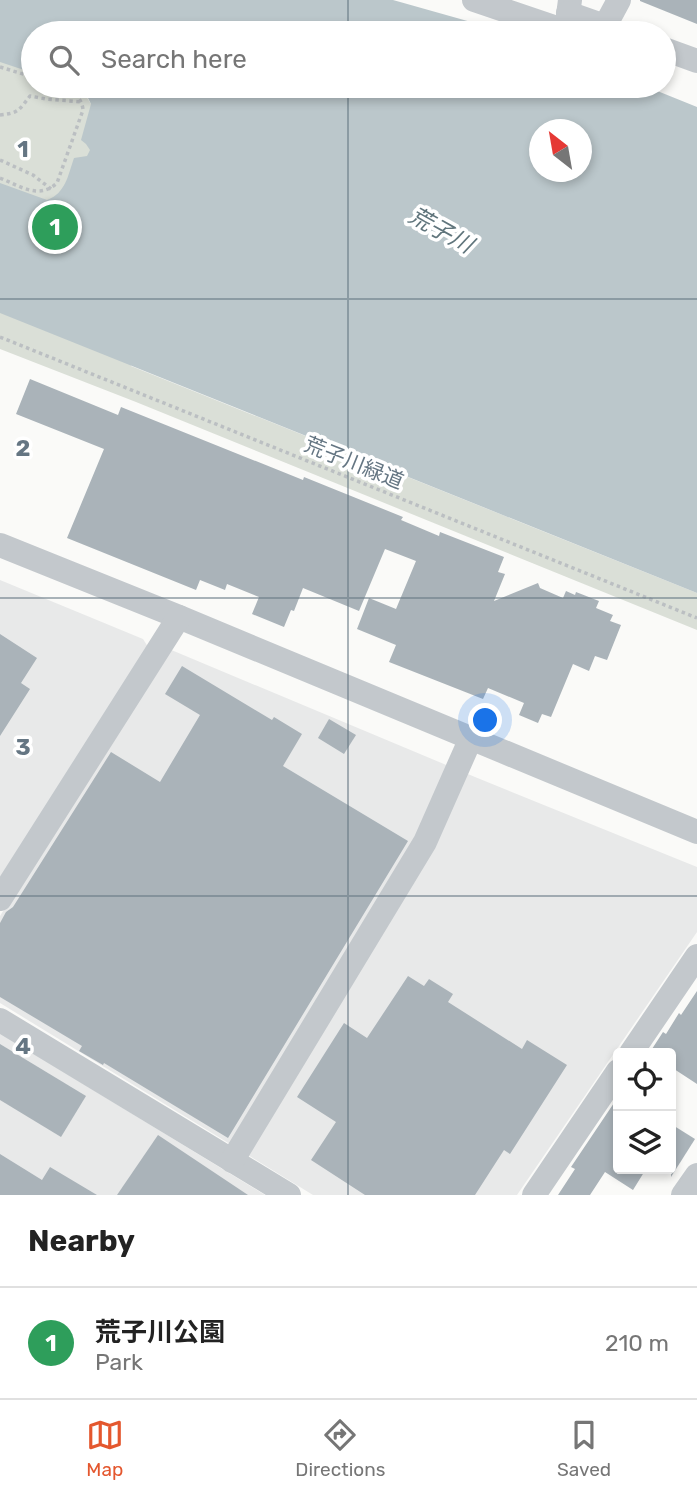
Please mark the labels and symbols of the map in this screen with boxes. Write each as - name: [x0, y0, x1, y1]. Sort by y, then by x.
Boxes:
- north arrow: [529, 119, 592, 182]
- text: 1: [17, 135, 29, 163]
- pin: 1: [32, 201, 78, 253]
- water label: 荒子川: [404, 201, 481, 260]
- street label: 荒子川緑道: [301, 431, 408, 494]
- text: 2: [16, 434, 30, 462]
- your location: [468, 703, 502, 737]
- text: 3: [15, 733, 31, 761]
- text: 4: [15, 1032, 31, 1060]

